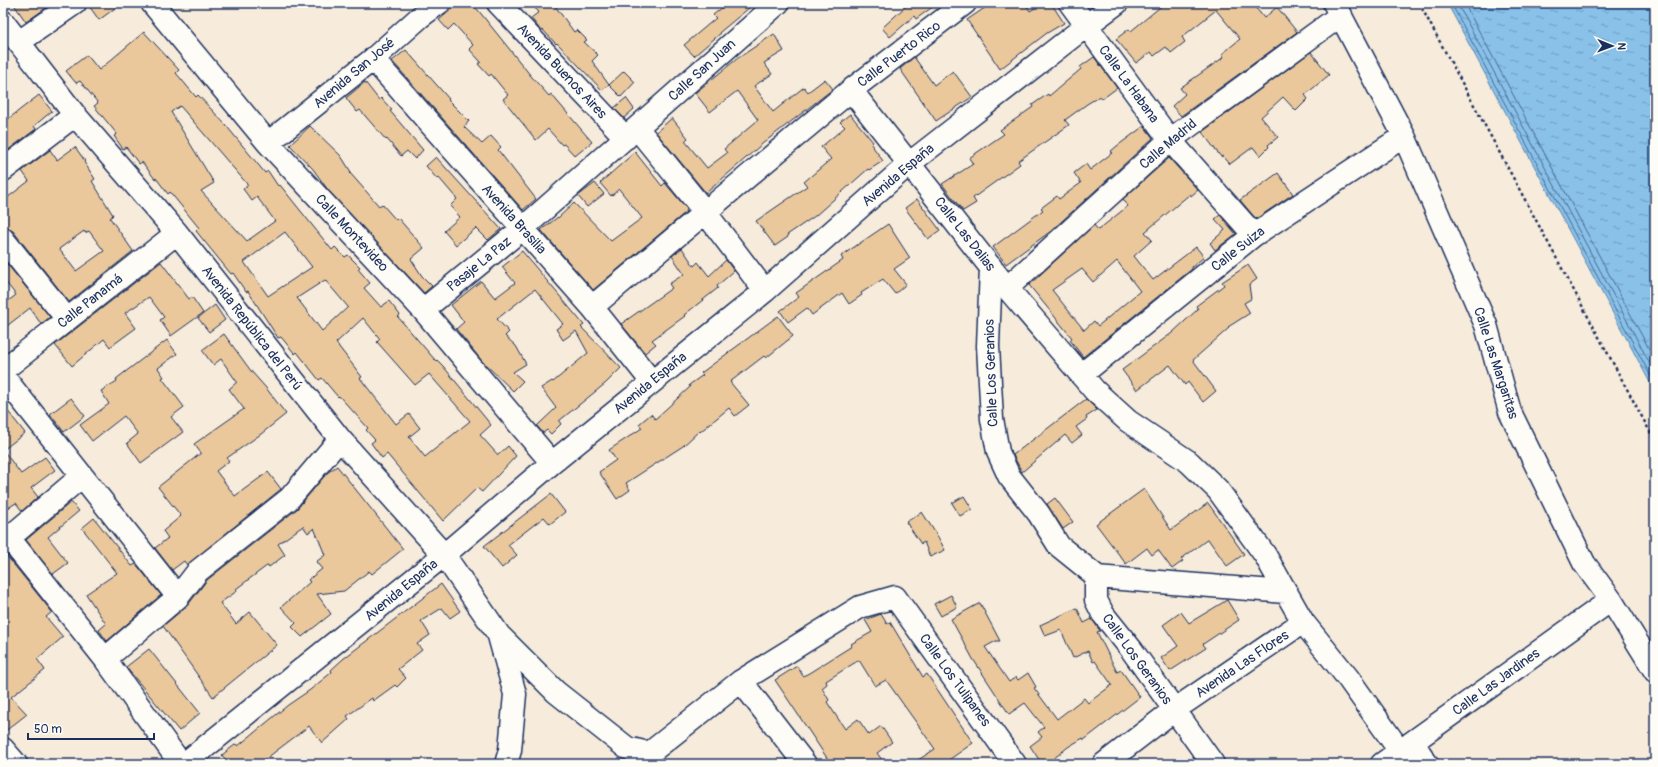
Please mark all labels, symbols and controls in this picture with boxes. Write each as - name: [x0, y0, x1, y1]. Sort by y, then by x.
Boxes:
- street label: Calle Puerto Rico: [854, 17, 944, 91]
- street label: Avenida Buenos Aires: [513, 20, 611, 123]
- north arrow: [1592, 26, 1632, 66]
- street label: Avenida San José: [310, 34, 398, 112]
- street label: Calle San Juan: [665, 35, 739, 105]
- street label: Calle La Habana: [1095, 42, 1163, 126]
- text: N: [1615, 42, 1628, 51]
- street label: Calle Madrid: [1136, 115, 1200, 173]
- street label: Avenida España: [858, 140, 938, 210]
- street label: Avenida Brasilia: [478, 180, 550, 258]
- street label: Calle Montevideo: [312, 191, 393, 276]
- street label: Calle Las Dalias: [931, 194, 1000, 275]
- street label: Calle Suiza: [1208, 223, 1268, 275]
- street label: Pasaje La Paz: [443, 233, 515, 295]
- street label: Avenida República del Perú: [198, 262, 306, 394]
- street label: Calle Panamá: [54, 270, 126, 332]
- street label: Calle Las Margaritas: [1470, 305, 1522, 422]
- street label: Calle Los Geranios: [981, 318, 1001, 427]
- street label: Avenida España: [610, 348, 690, 418]
- street label: Avenida España: [361, 555, 441, 625]
- street label: Calle Los Geranios: [1098, 610, 1176, 708]
- street label: Avenida Las Flores: [1192, 626, 1292, 701]
- street label: Calle Los Tulipanes: [916, 630, 995, 730]
- street label: Calle Las Jardines: [1449, 644, 1544, 719]
- scale bar: [28, 715, 154, 741]
- text: 50 m: [34, 722, 62, 737]

